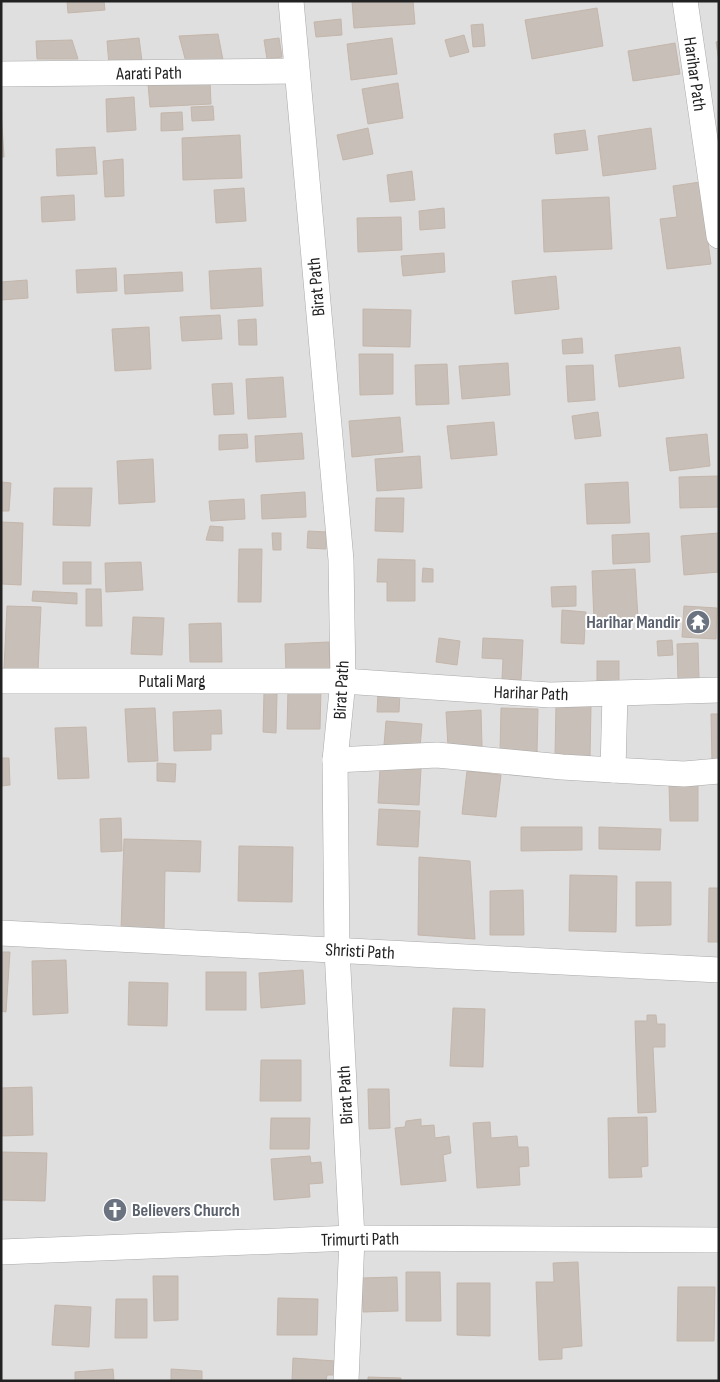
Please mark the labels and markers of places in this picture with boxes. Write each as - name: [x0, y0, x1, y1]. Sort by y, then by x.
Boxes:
- temple icon: Harihar Mandir: [685, 609, 711, 635]
- place label: Harihar Mandir: [586, 612, 680, 633]
- church icon: Believers Church: [102, 1197, 128, 1223]
- place label: Believers Church: [132, 1200, 240, 1221]

